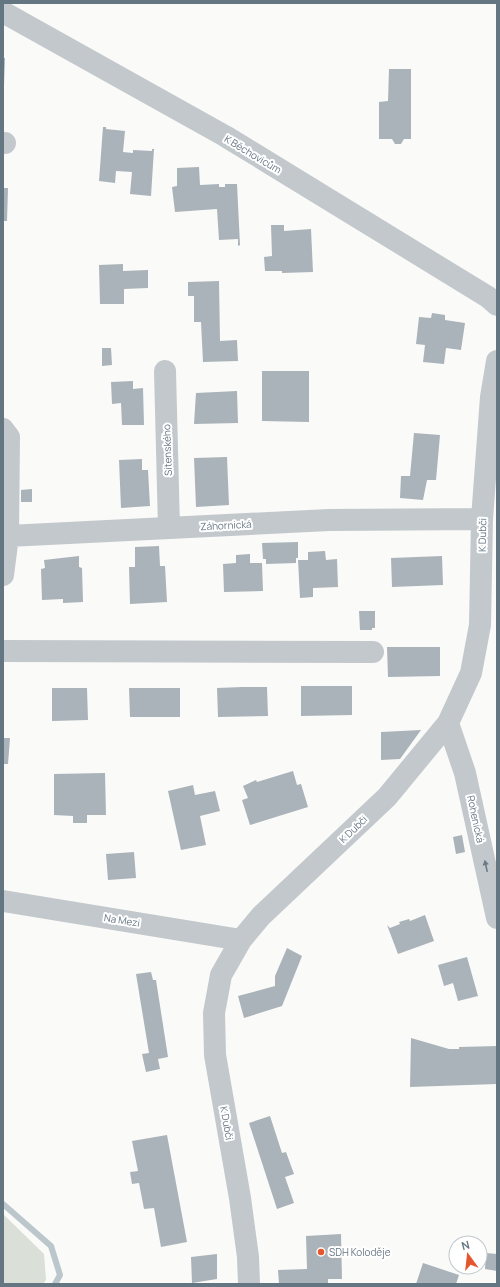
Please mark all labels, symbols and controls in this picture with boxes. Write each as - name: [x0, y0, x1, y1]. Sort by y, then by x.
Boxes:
- street label: K Běchovicům: [222, 131, 284, 177]
- street label: Sitenského: [159, 424, 175, 476]
- street label: Záhornická: [200, 517, 252, 533]
- street label: K Dubči: [475, 518, 489, 552]
- street label: Rohenická: [464, 794, 488, 844]
- street label: K Dubči: [336, 812, 370, 846]
- one-way arrow: [482, 860, 488, 872]
- street label: Na Mezi: [103, 910, 141, 930]
- street label: K Dubči: [217, 1105, 237, 1141]
- north arrow: [448, 1235, 488, 1275]
- text: N: [460, 1237, 471, 1253]
- place label: SDH Koloděje: [329, 1245, 391, 1259]
- marker: SDH Koloděje: [316, 1247, 326, 1257]

